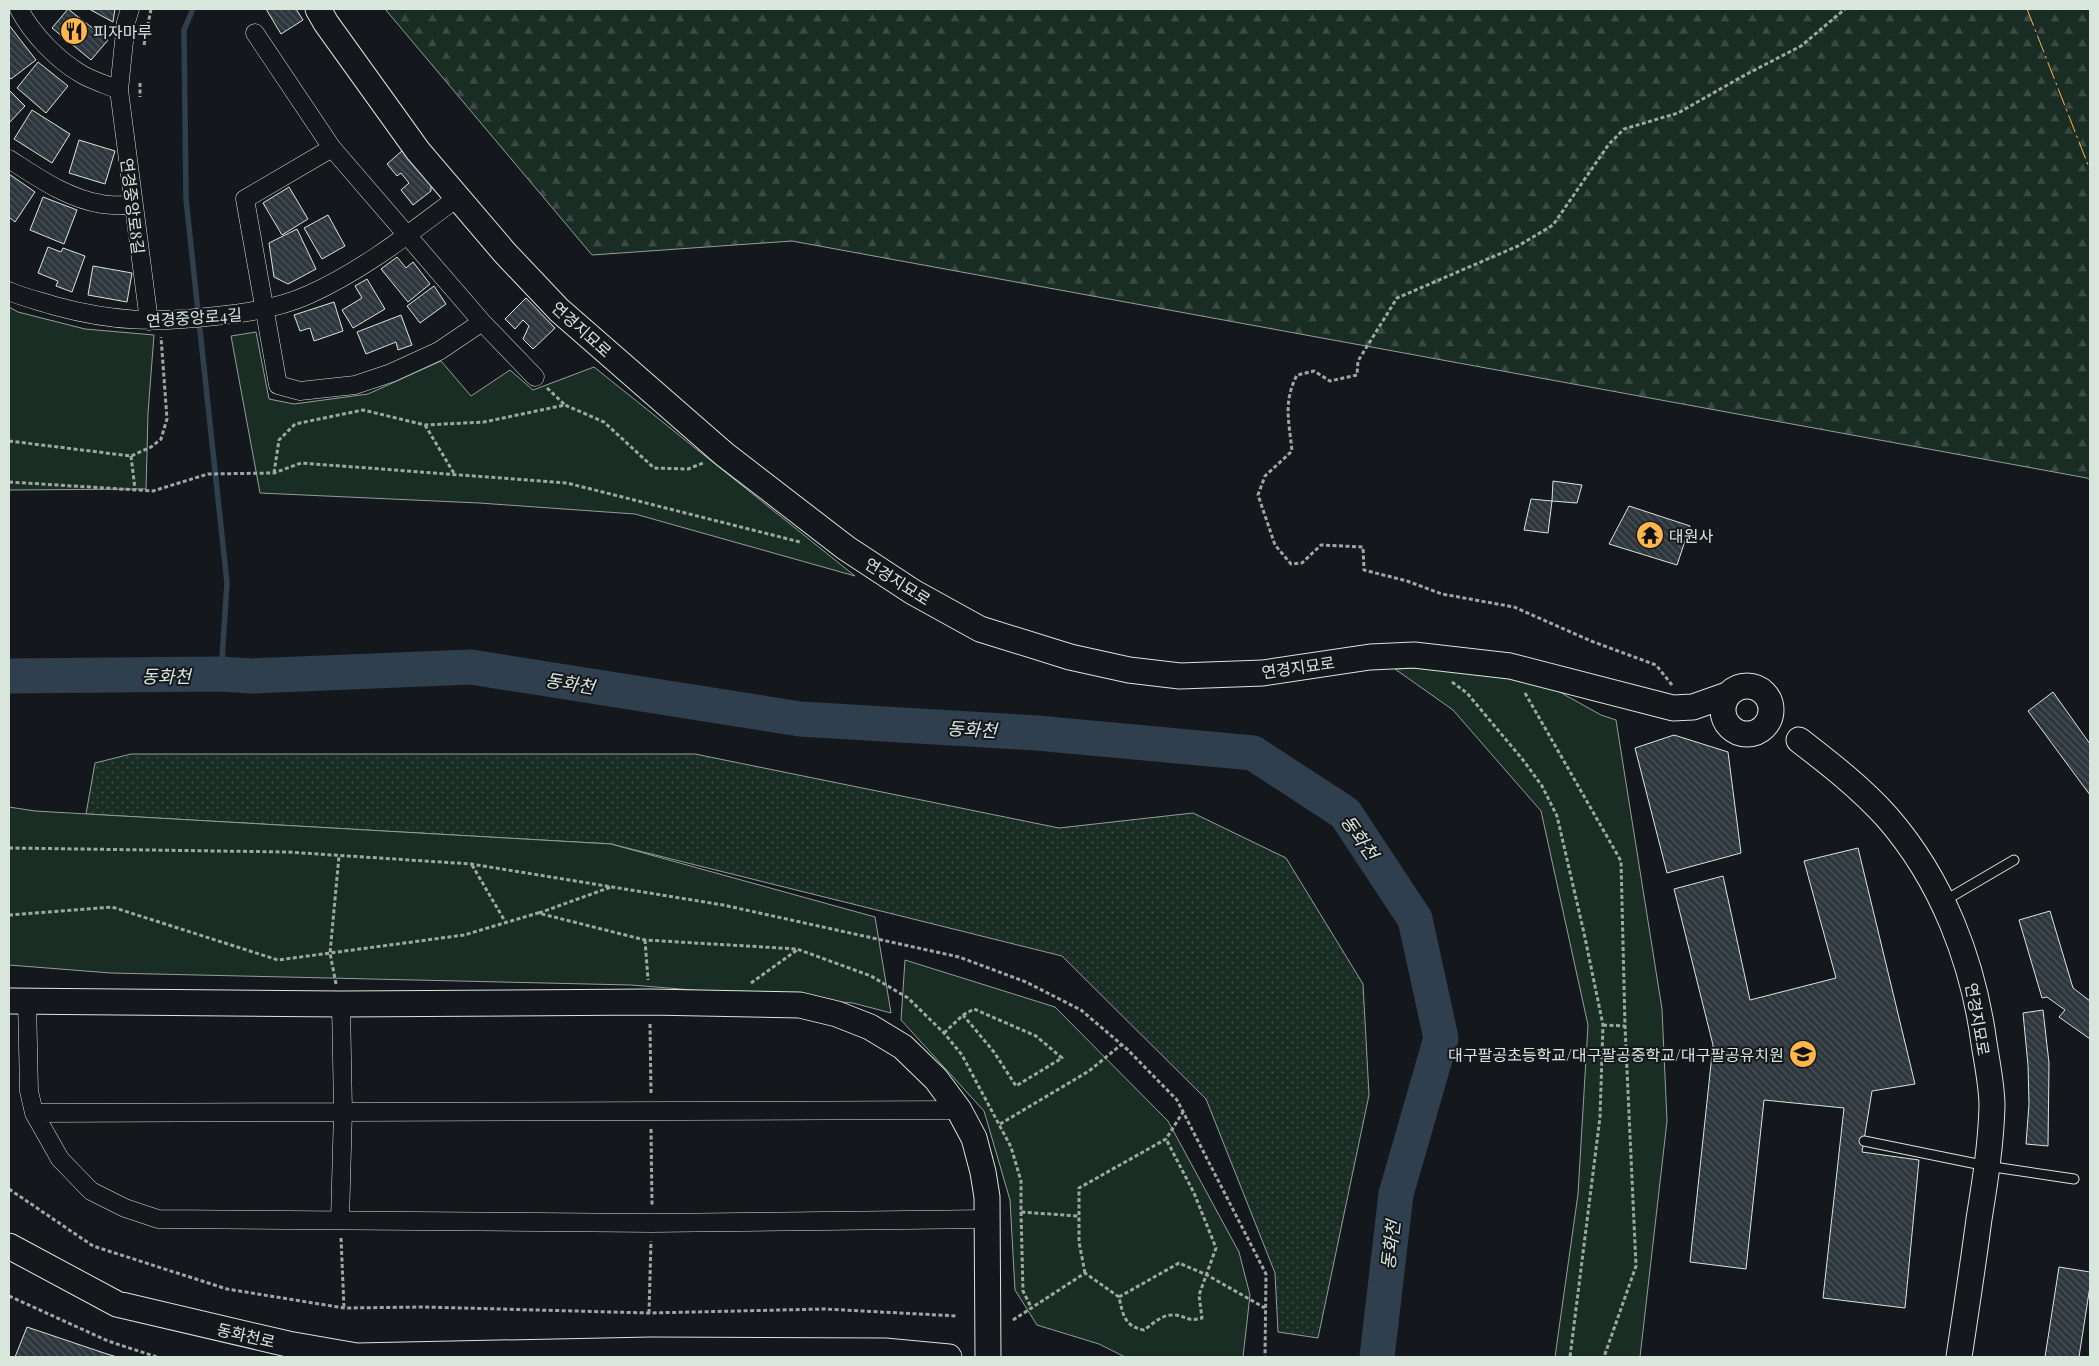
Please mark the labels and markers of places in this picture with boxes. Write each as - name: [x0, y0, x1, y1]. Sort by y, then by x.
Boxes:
- restaurant icon: 피자마루: [59, 16, 89, 46]
- place label: 피자마루: [93, 21, 152, 42]
- temple icon: 대원사: [1635, 520, 1665, 550]
- place label: 대원사: [1669, 525, 1713, 546]
- school or university icon: 대구팔공초등학교/대구팔공중학교/대구팔공유치원: [1788, 1039, 1818, 1069]
- place label: 대구팔공초등학교/대구팔공중학교/대구팔공유치원: [1448, 1044, 1784, 1065]

